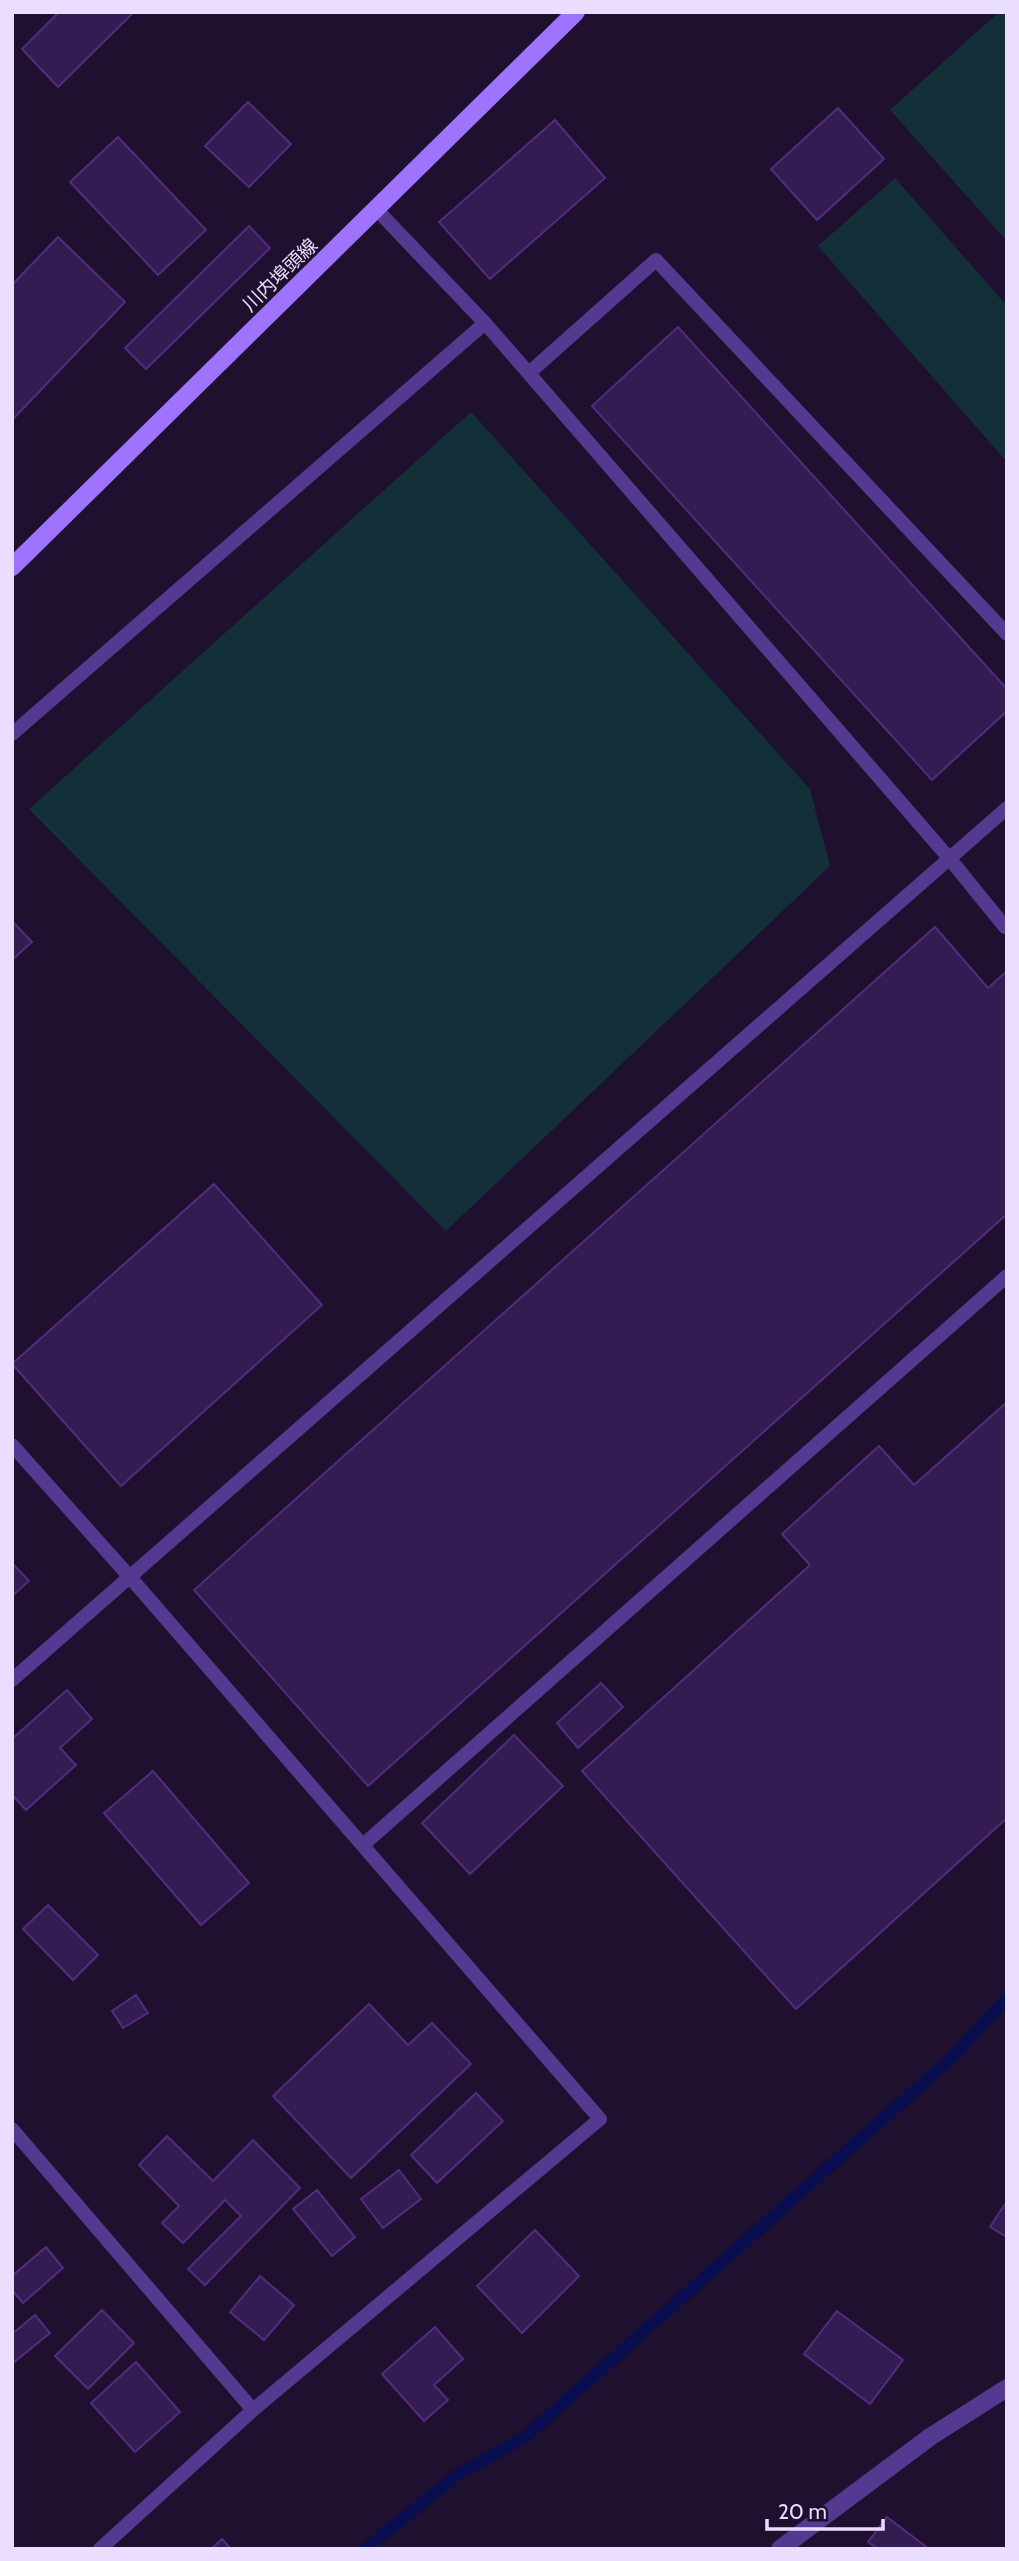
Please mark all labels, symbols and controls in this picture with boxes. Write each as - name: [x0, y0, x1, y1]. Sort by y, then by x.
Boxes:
- street label: 川内埠頭線: [238, 234, 322, 316]
- scale bar: [767, 2488, 883, 2532]
- text: 20 m: [778, 2499, 827, 2524]

